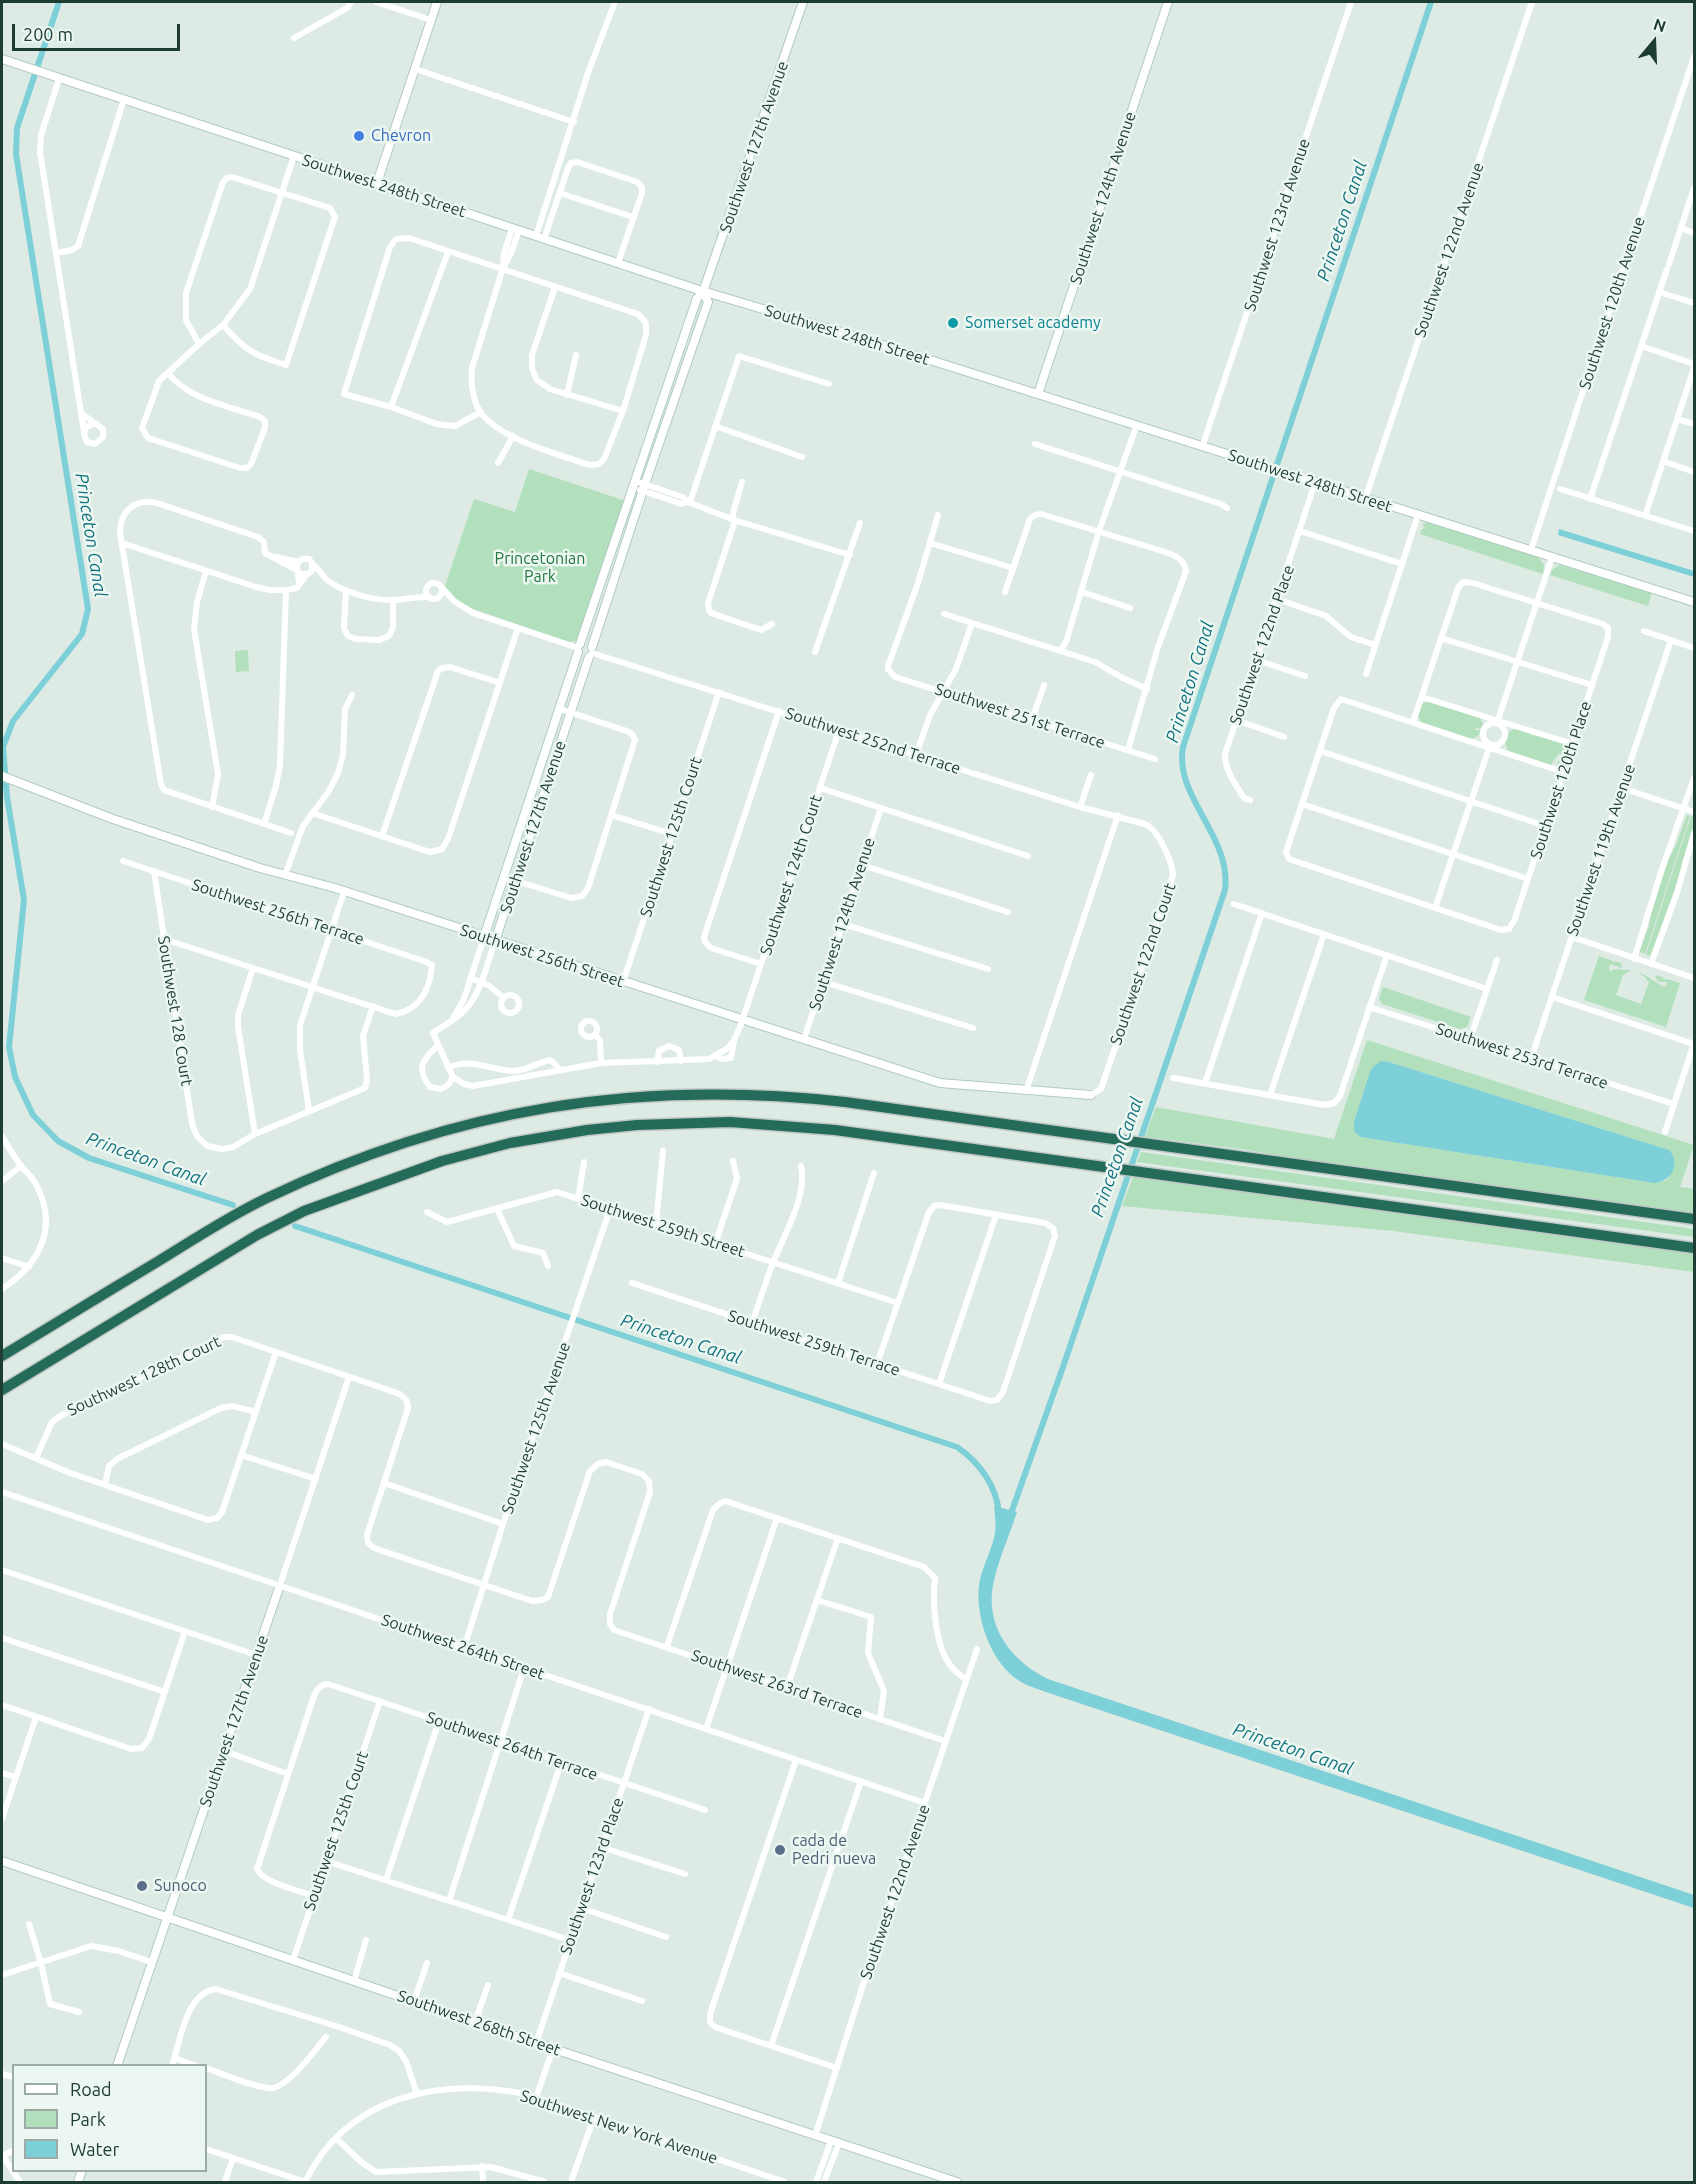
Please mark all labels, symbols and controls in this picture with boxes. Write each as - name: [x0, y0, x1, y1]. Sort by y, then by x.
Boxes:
- scale bar: [15, 12, 183, 50]
- north arrow: [1624, 12, 1684, 72]
- text: N: [1651, 15, 1668, 35]
- text: 200 m: [23, 24, 73, 44]
- street label: Southwest 127th Avenue: [716, 59, 792, 235]
- street label: Southwest 124th Avenue: [1066, 109, 1140, 287]
- place label: Chevron: [371, 126, 431, 146]
- marker: Chevron: [352, 129, 366, 143]
- street label: Southwest 123rd Avenue: [1240, 136, 1314, 314]
- street label: Southwest 248th Street: [300, 150, 468, 222]
- water label: Princeton Canal: [1312, 158, 1372, 284]
- street label: Southwest 122nd Avenue: [1410, 160, 1488, 340]
- street label: Southwest 120th Avenue: [1575, 214, 1649, 392]
- street label: Southwest 248th Street: [762, 301, 932, 369]
- place label: Somerset academy: [965, 313, 1101, 333]
- marker: Somerset academy: [946, 316, 960, 330]
- street label: Southwest 248th Street: [1226, 445, 1394, 517]
- water label: Princeton Canal: [71, 471, 111, 599]
- park label: Princetonian Park: [495, 549, 585, 587]
- street label: Southwest 122nd Place: [1226, 563, 1298, 727]
- water label: Princeton Canal: [1161, 619, 1219, 745]
- street label: Southwest 251st Terrace: [932, 679, 1108, 753]
- street label: Southwest 120th Place: [1526, 699, 1596, 861]
- street label: Southwest 252nd Terrace: [783, 704, 963, 778]
- street label: Southwest 127th Avenue: [496, 738, 570, 916]
- street label: Southwest 125th Court: [636, 755, 706, 919]
- street label: Southwest 119th Avenue: [1563, 762, 1639, 938]
- street label: Southwest 124th Court: [756, 793, 826, 957]
- street label: Southwest 124th Avenue: [805, 835, 879, 1013]
- street label: Southwest 256th Terrace: [189, 875, 367, 949]
- street label: Southwest 122nd Court: [1106, 880, 1180, 1048]
- street label: Southwest 256th Street: [458, 920, 626, 992]
- street label: Southwest 128 Court: [154, 935, 196, 1087]
- street label: Southwest 253rd Terrace: [1433, 1019, 1611, 1093]
- water label: Princeton Canal: [1086, 1094, 1148, 1220]
- water label: Princeton Canal: [83, 1127, 209, 1191]
- street label: Southwest 259th Street: [579, 1190, 747, 1262]
- street label: Southwest 259th Terrace: [725, 1306, 903, 1380]
- water label: Princeton Canal: [618, 1309, 744, 1369]
- street label: Southwest 128th Court: [64, 1332, 224, 1420]
- street label: Southwest 125th Avenue: [498, 1340, 574, 1516]
- street label: Southwest 264th Street: [379, 1610, 547, 1684]
- street label: Southwest 127th Avenue: [196, 1633, 272, 1809]
- street label: Southwest 263rd Terrace: [689, 1646, 865, 1722]
- street label: Southwest 264th Terrace: [424, 1708, 600, 1784]
- water label: Princeton Canal: [1230, 1718, 1356, 1780]
- street label: Southwest 125th Court: [300, 1749, 372, 1913]
- street label: Southwest 123rd Place: [556, 1795, 628, 1957]
- street label: Southwest 122nd Avenue: [856, 1802, 934, 1982]
- place label: cada de Pedri nueva: [792, 1831, 876, 1869]
- marker: cada de Pedri nueva: [773, 1843, 787, 1857]
- place label: Sunoco: [154, 1876, 207, 1896]
- marker: Sunoco: [135, 1879, 149, 1893]
- street label: Southwest 268th Street: [395, 1986, 563, 2060]
- legend: [12, 2064, 207, 2172]
- text: Road: [70, 2079, 112, 2099]
- street label: Southwest New York Avenue: [518, 2086, 720, 2168]
- text: Park: [70, 2109, 106, 2129]
- text: Water: [70, 2139, 119, 2159]

